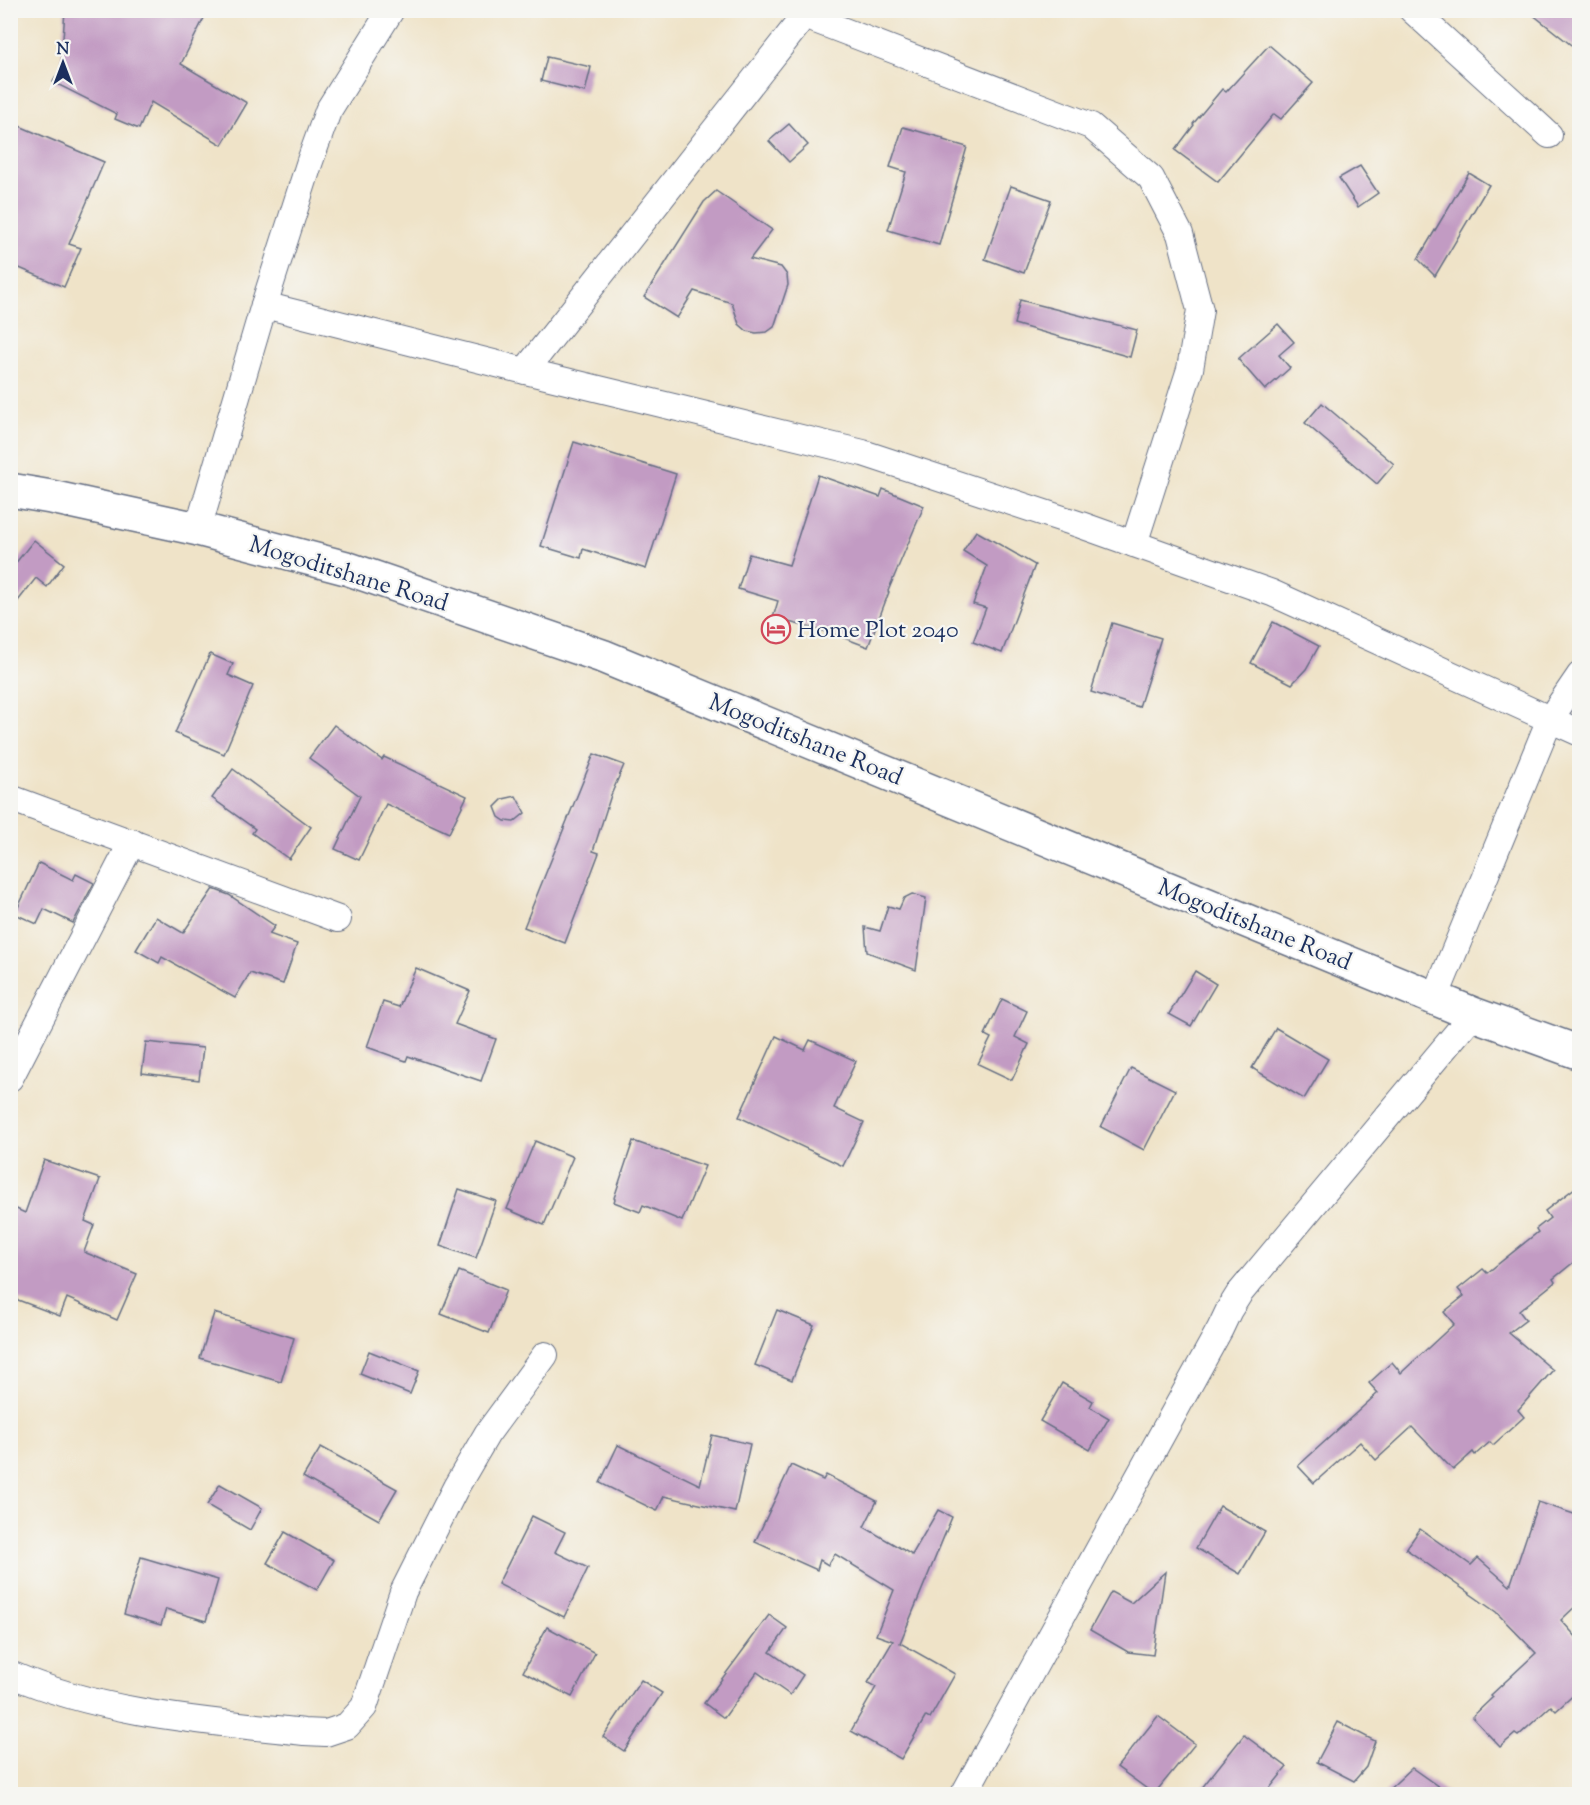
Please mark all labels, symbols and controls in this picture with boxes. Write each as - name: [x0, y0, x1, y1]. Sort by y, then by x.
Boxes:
- north arrow: [33, 33, 93, 93]
- text: N: [57, 39, 70, 62]
- street label: Mogoditshane Road: [245, 528, 453, 622]
- hotel icon: Home Plot 2040: [760, 613, 792, 645]
- place label: Home Plot 2040: [797, 614, 959, 648]
- street label: Mogoditshane Road: [703, 686, 908, 796]
- street label: Mogoditshane Road: [1152, 871, 1357, 981]

